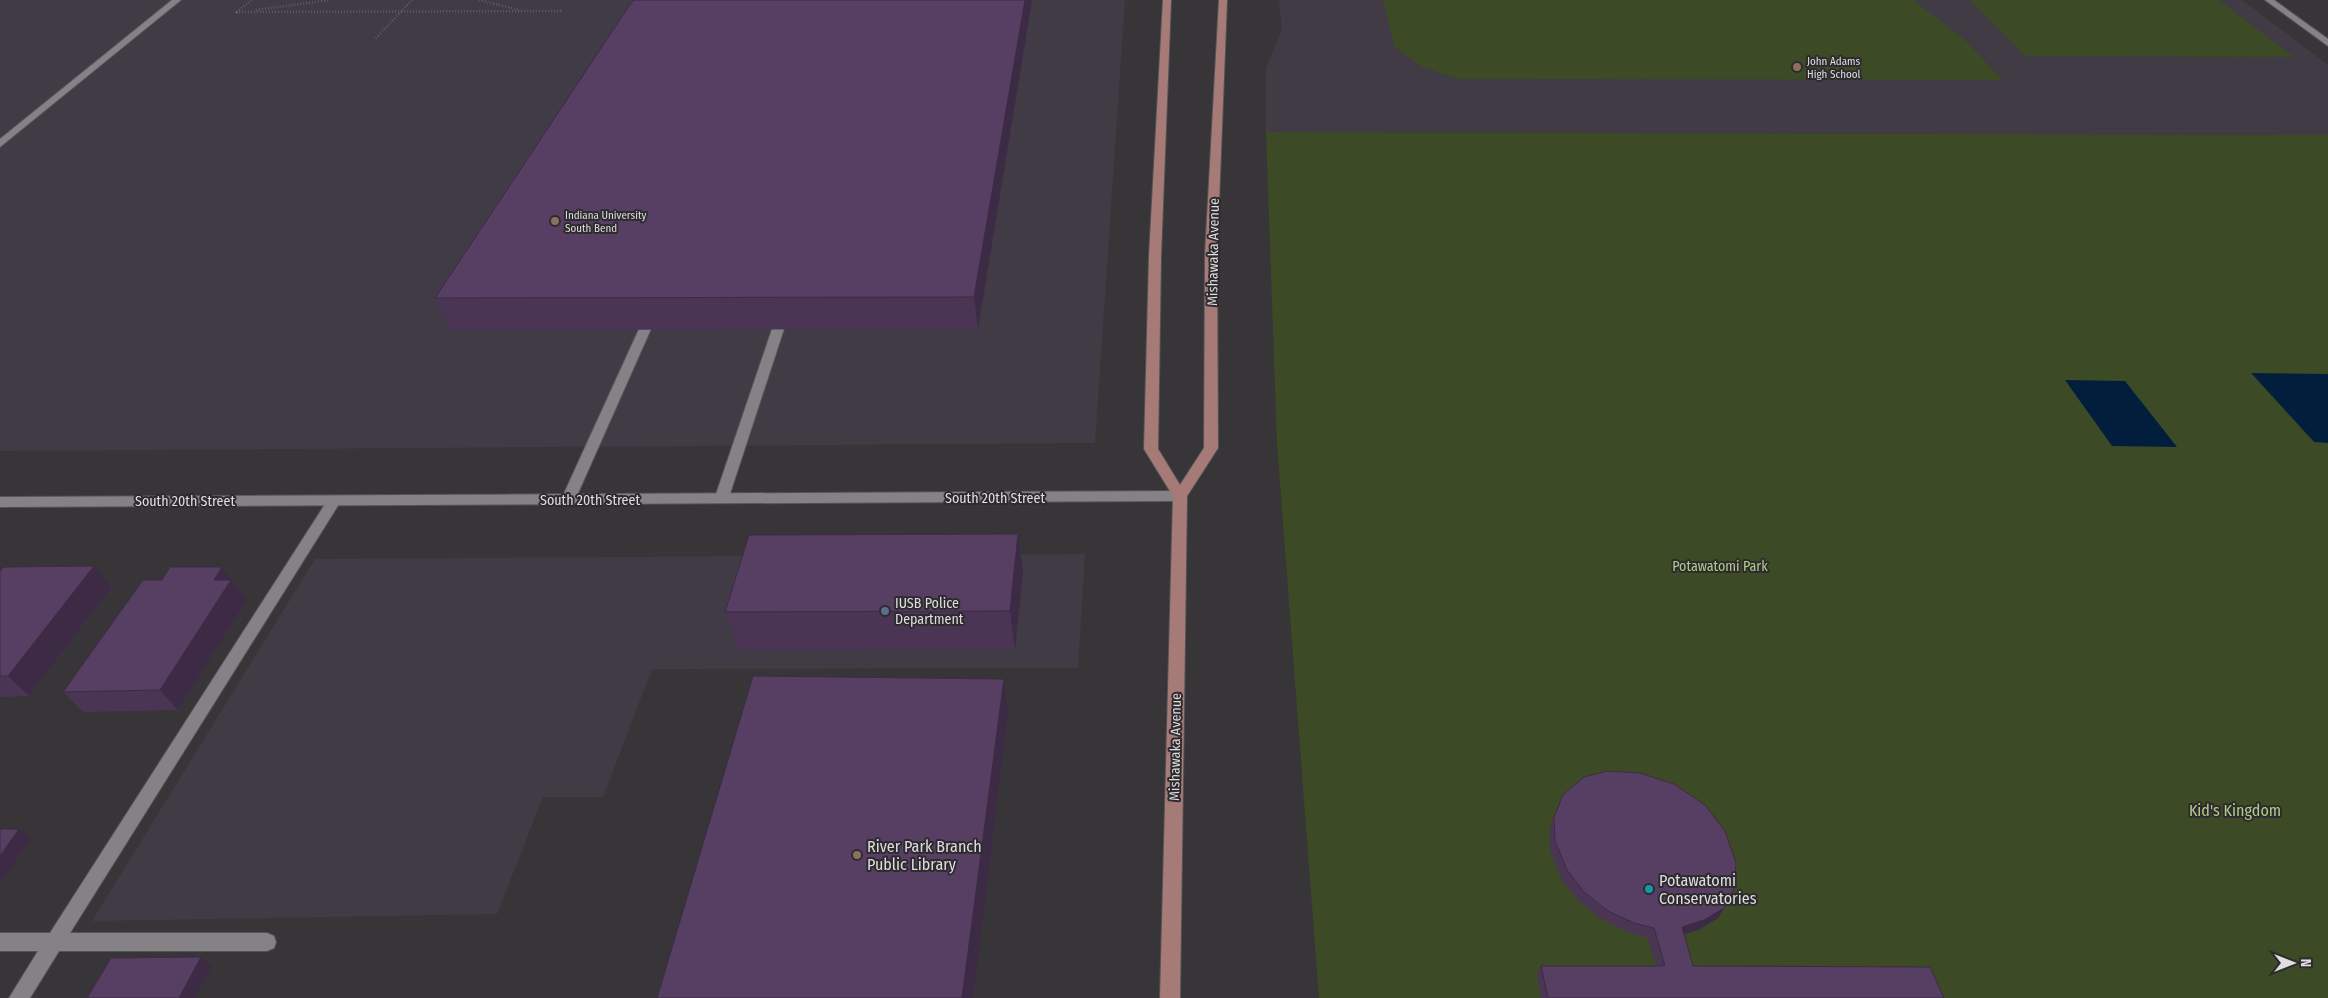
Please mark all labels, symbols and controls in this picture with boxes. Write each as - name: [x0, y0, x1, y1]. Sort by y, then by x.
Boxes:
- place label: John Adams High School: [1807, 55, 1861, 81]
- marker: John Adams High School: [1791, 61, 1803, 73]
- street label: Mishawaka Avenue: [1204, 198, 1223, 306]
- place label: Indiana University South Bend: [565, 209, 647, 235]
- marker: Indiana University South Bend: [549, 215, 561, 227]
- street label: South 20th Street: [945, 490, 1045, 507]
- street label: South 20th Street: [540, 492, 640, 509]
- street label: South 20th Street: [135, 493, 235, 510]
- park label: Potawatomi Park: [1672, 558, 1768, 575]
- place label: IUSB Police Department: [895, 595, 964, 628]
- marker: IUSB Police Department: [879, 605, 891, 617]
- street label: Mishawaka Avenue: [1166, 693, 1185, 801]
- park label: Kid's Kingdom: [2189, 801, 2281, 820]
- place label: River Park Branch Public Library: [867, 837, 982, 874]
- marker: River Park Branch Public Library: [851, 849, 863, 861]
- place label: Potawatomi Conservatories: [1659, 871, 1757, 908]
- marker: Potawatomi Conservatories: [1643, 883, 1655, 895]
- north arrow: [2268, 938, 2318, 988]
- text: N: [2297, 959, 2314, 967]

